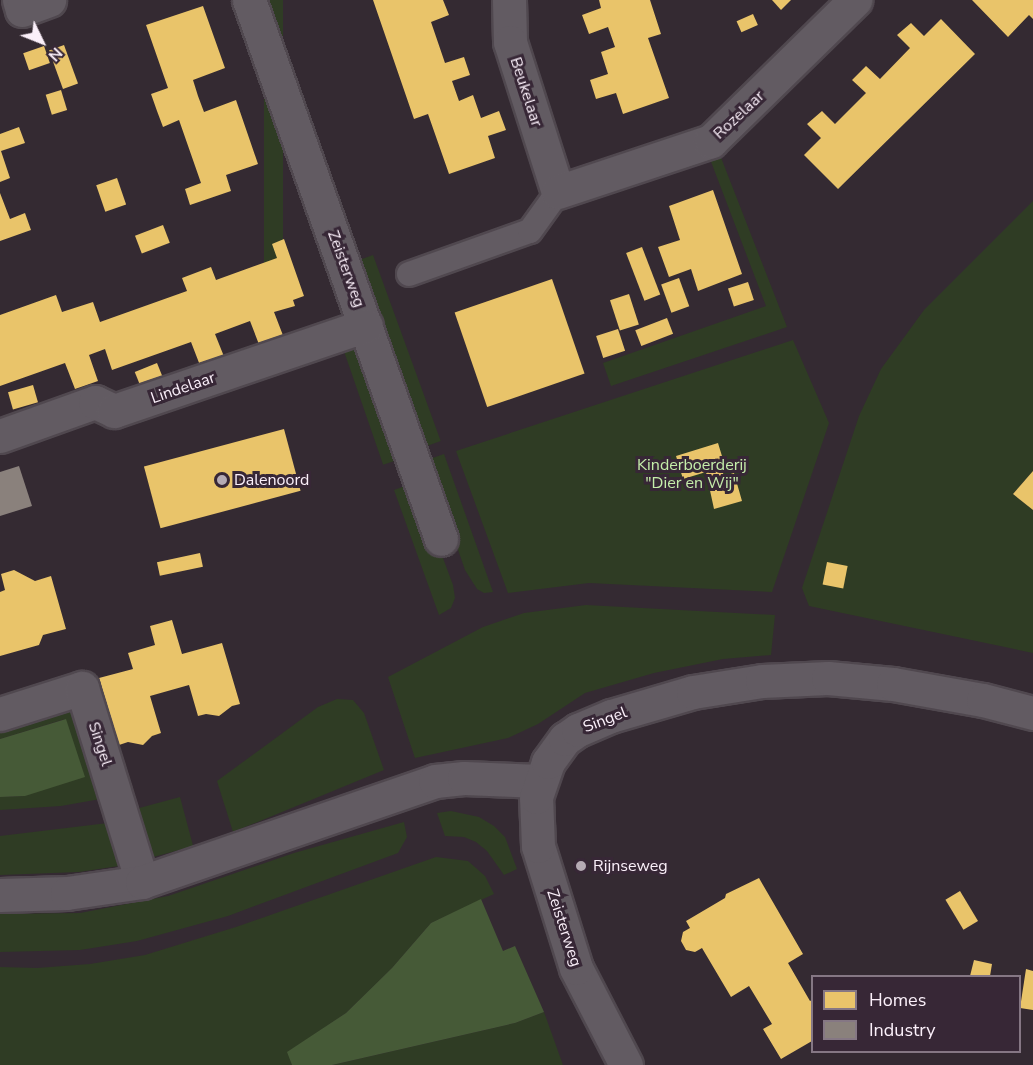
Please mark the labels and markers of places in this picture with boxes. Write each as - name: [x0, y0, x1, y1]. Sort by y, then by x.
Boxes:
- place label: Dalenoord: [234, 470, 309, 490]
- marker: Dalenoord: [215, 473, 229, 487]
- place label: Rijnseweg: [593, 856, 668, 876]
- marker: Rijnseweg: [574, 859, 588, 873]

